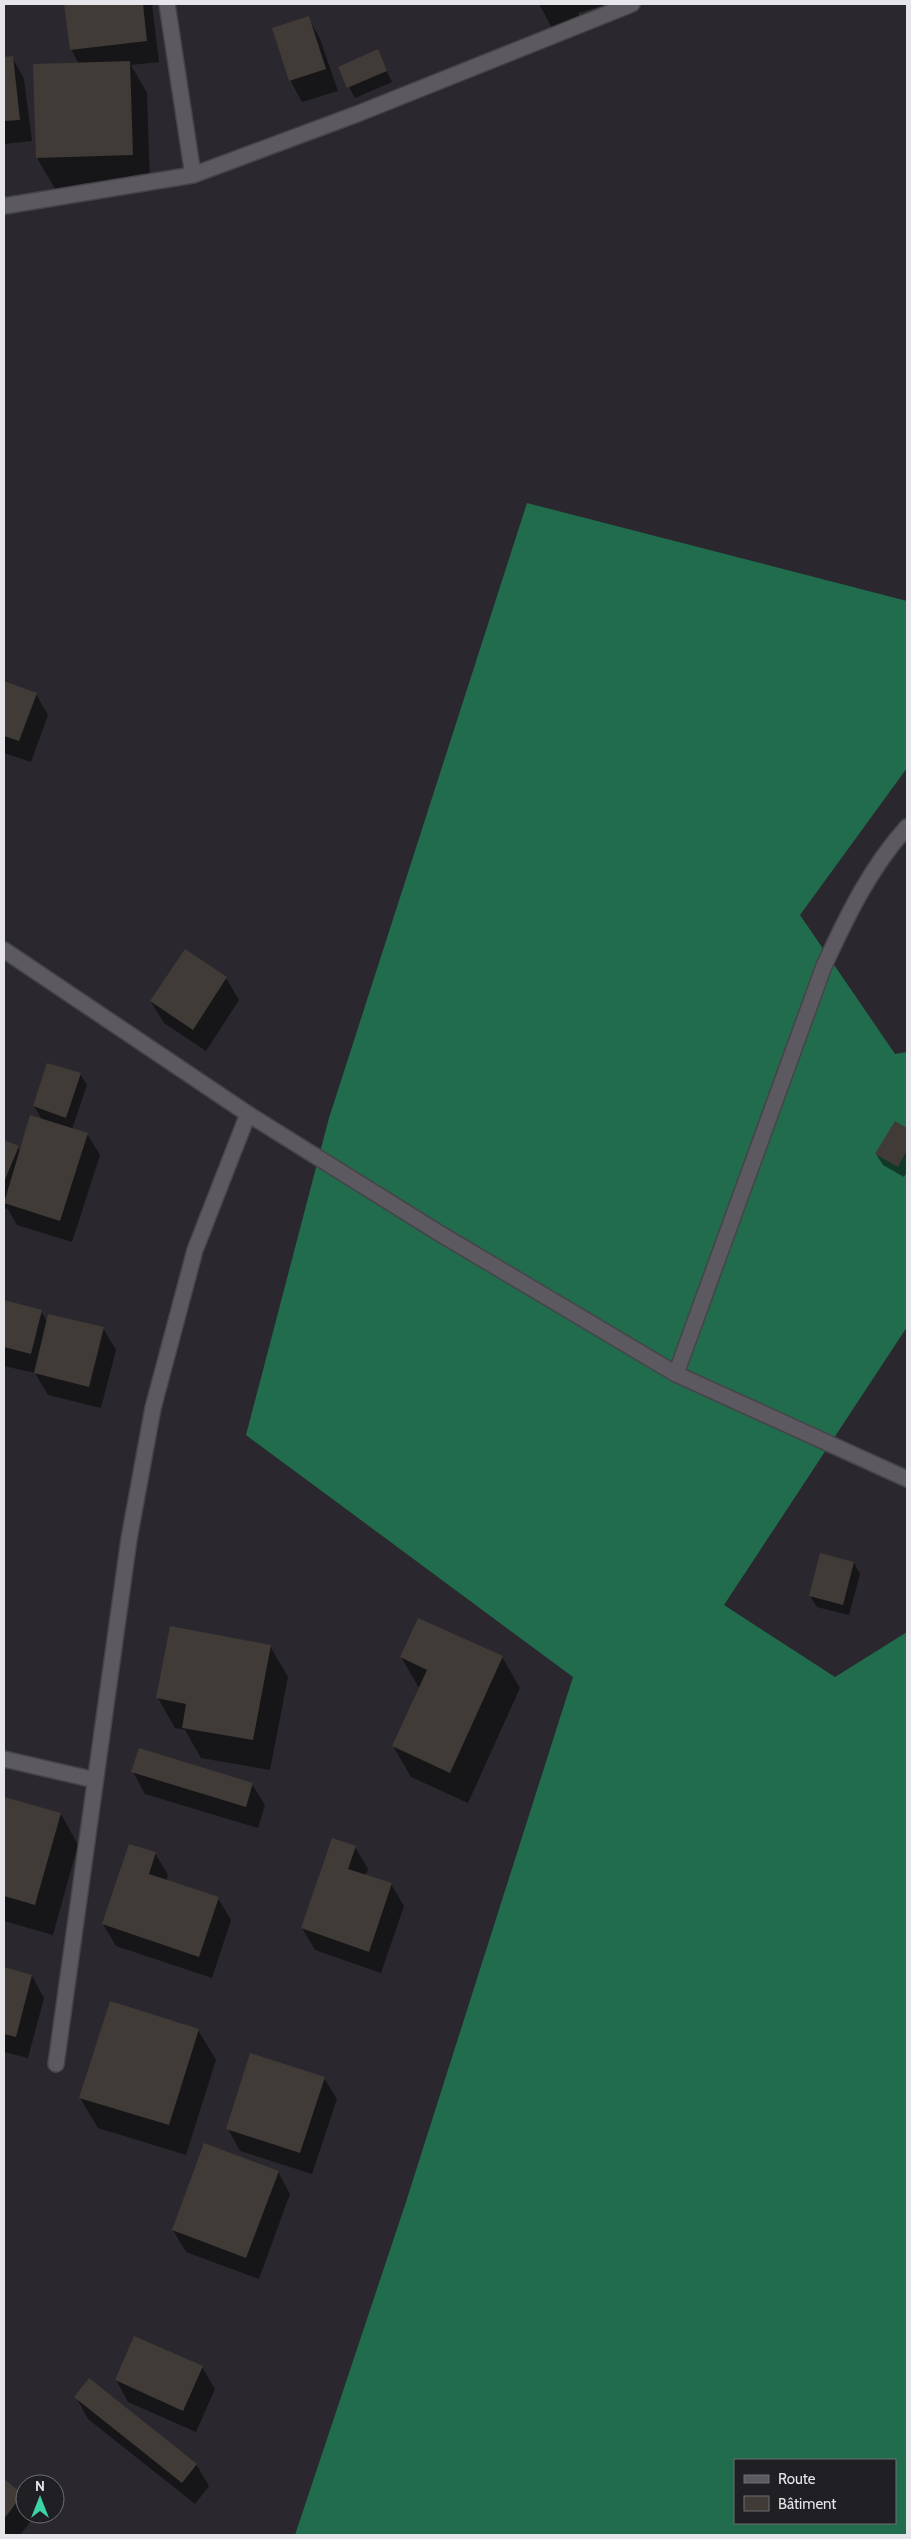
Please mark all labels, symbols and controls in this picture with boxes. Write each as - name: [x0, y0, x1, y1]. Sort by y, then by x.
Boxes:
- legend: [734, 2459, 896, 2524]
- text: Route: [778, 2470, 816, 2488]
- north arrow: [15, 2474, 65, 2524]
- text: N: [35, 2477, 45, 2495]
- text: Bâtiment: [778, 2495, 836, 2513]

